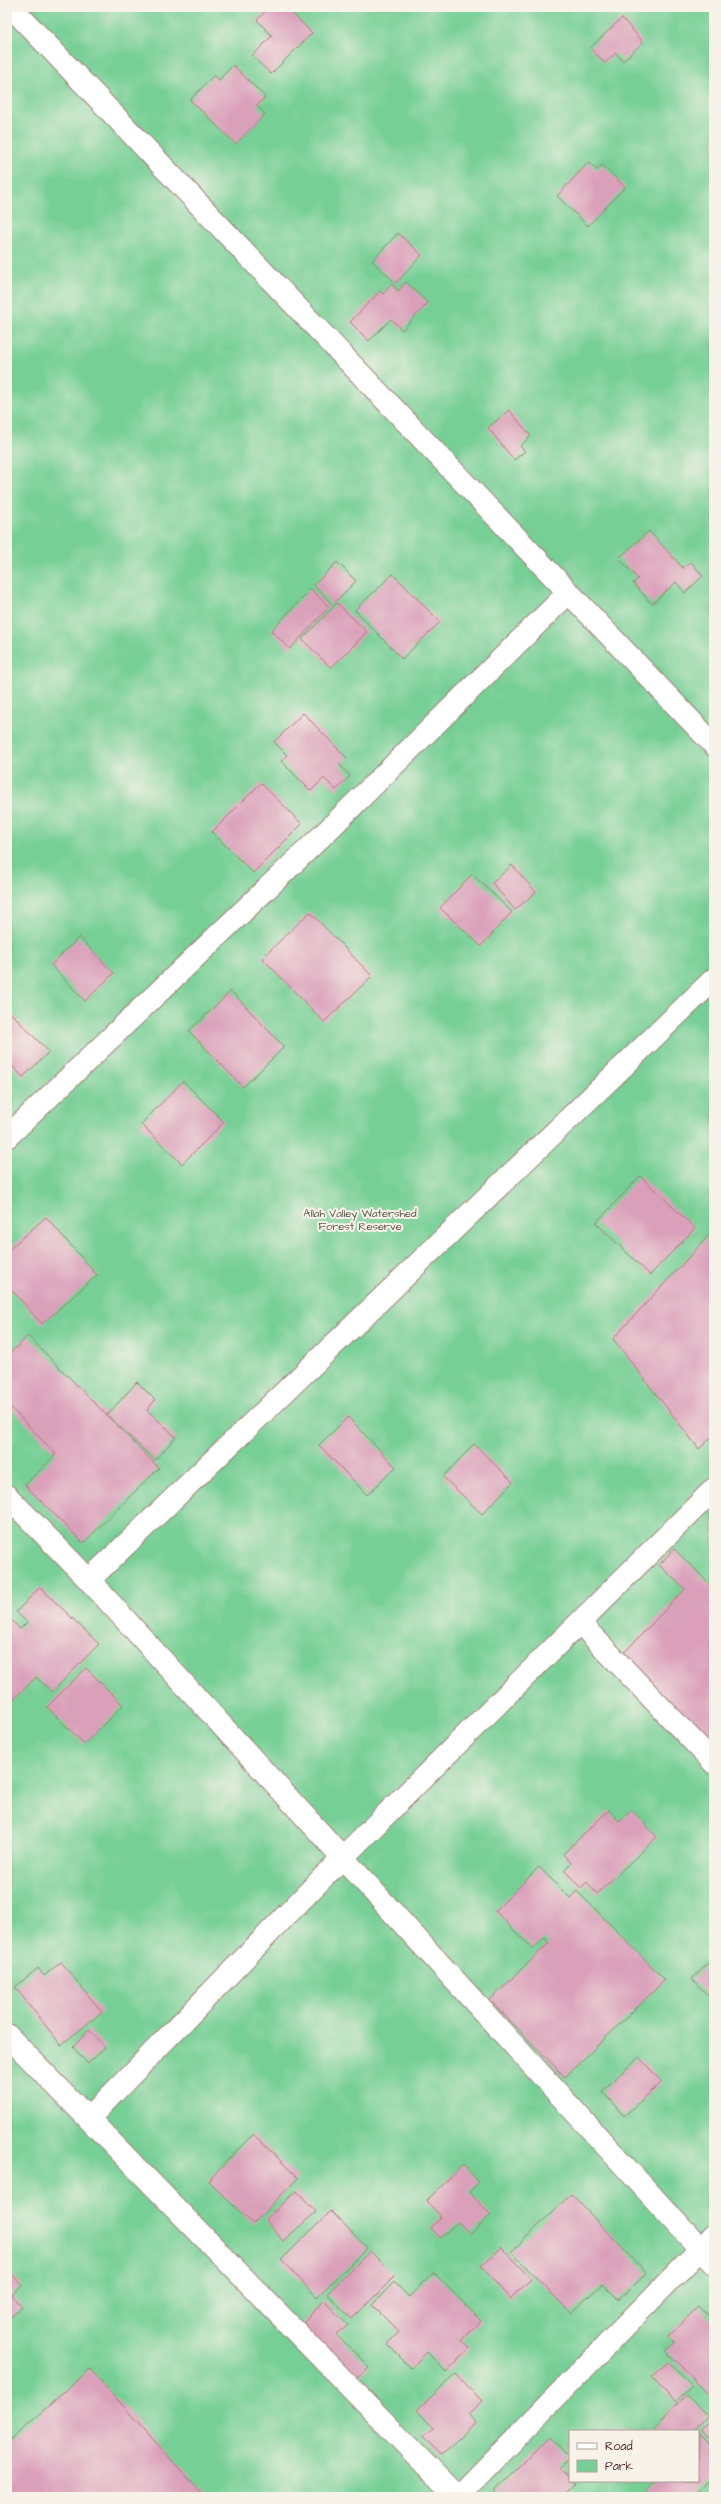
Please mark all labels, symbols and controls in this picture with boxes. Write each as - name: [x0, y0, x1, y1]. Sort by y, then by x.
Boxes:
- park label: Allah Valley Watershed Forest Reserve: [303, 1206, 417, 1234]
- legend: [569, 2430, 699, 2482]
- text: Road: [605, 2438, 633, 2455]
- text: Park: [605, 2458, 633, 2475]

